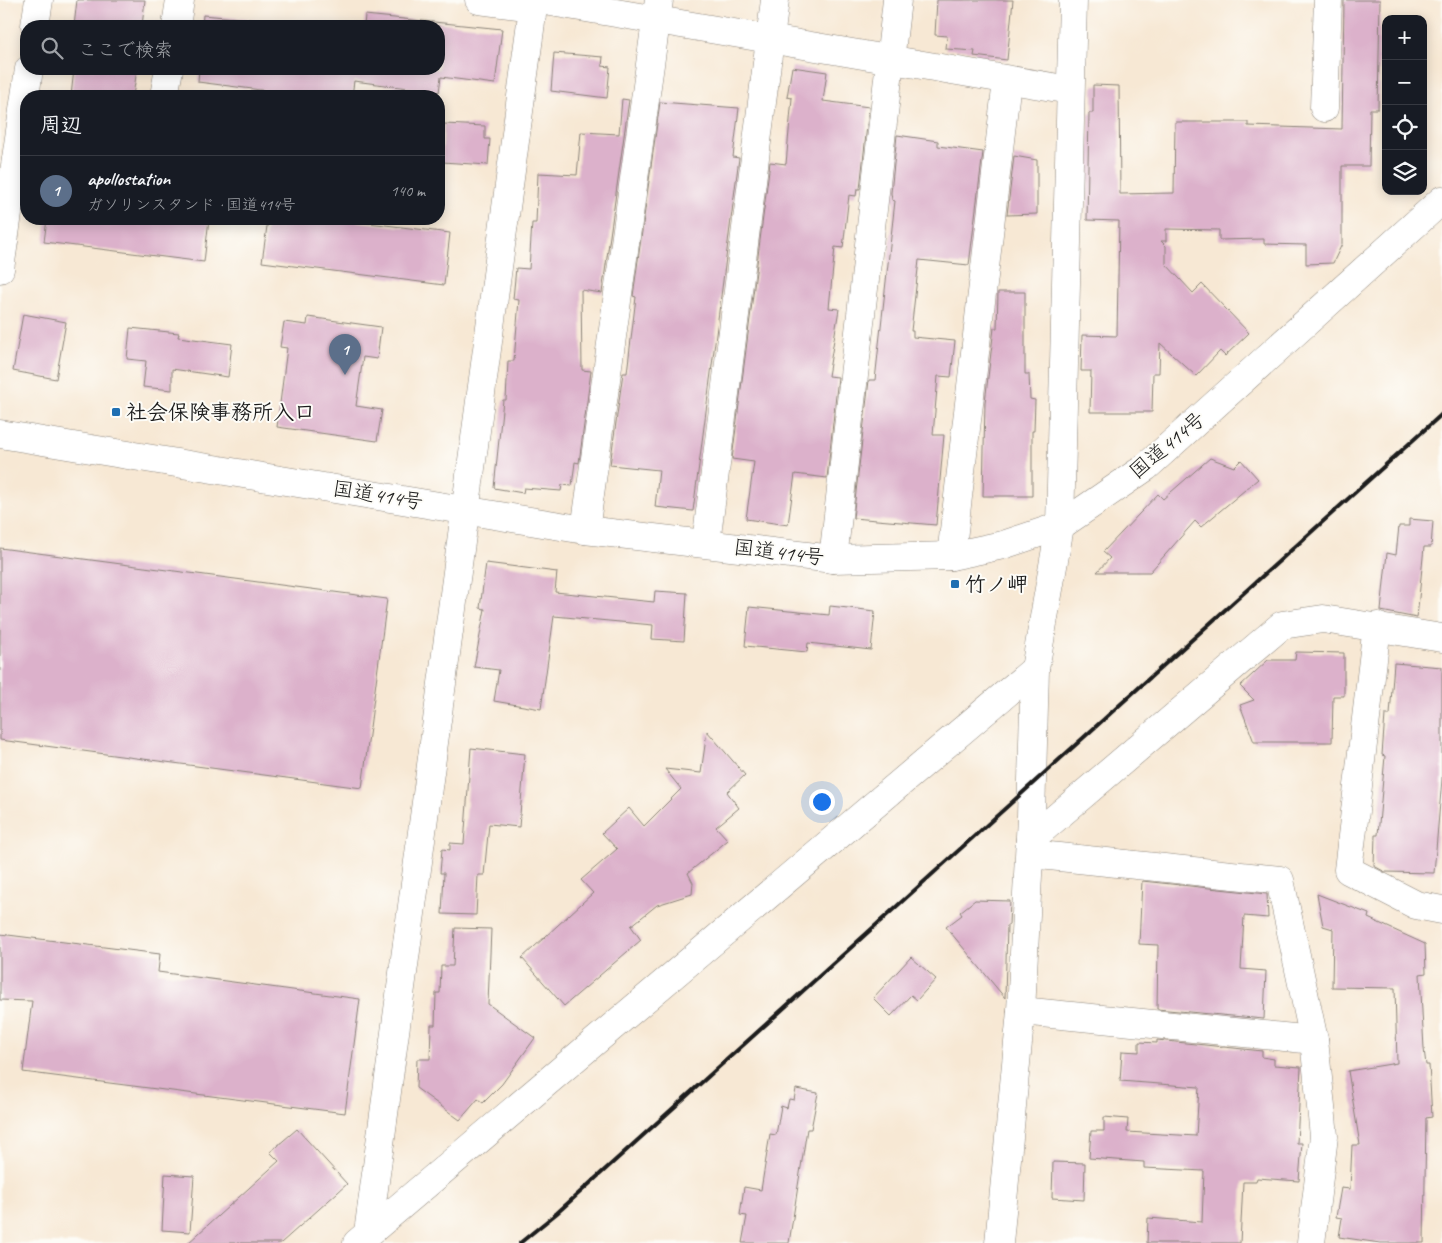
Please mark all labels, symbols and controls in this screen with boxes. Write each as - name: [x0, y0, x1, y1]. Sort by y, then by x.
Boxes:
- map controls: [1382, 15, 1427, 195]
- button: +: [1382, 15, 1427, 60]
- search box: [20, 20, 445, 75]
- icon: search: [38, 34, 66, 62]
- text: ここで検索: [78, 38, 173, 62]
- button: −: [1382, 60, 1427, 105]
- button: locate: [1382, 105, 1427, 150]
- text: 周辺: [40, 112, 82, 138]
- button: layers: [1382, 150, 1427, 195]
- text: apollostation: [87, 167, 170, 191]
- text: 1: [52, 181, 60, 201]
- text: 140 m: [391, 181, 425, 201]
- text: ガソリンスタンド · 国道414号: [87, 195, 296, 215]
- pin: 1: [329, 334, 361, 375]
- place label: 社会保険事務所入口: [126, 399, 315, 425]
- marker: 社会保険事務所入口: [110, 406, 122, 418]
- street label: 国道414号: [1124, 406, 1210, 484]
- street label: 国道414号: [331, 475, 425, 515]
- street label: 国道414号: [732, 534, 826, 570]
- place label: 竹ノ岬: [965, 571, 1028, 597]
- marker: 竹ノ岬: [949, 578, 961, 590]
- your location: [809, 789, 835, 815]

